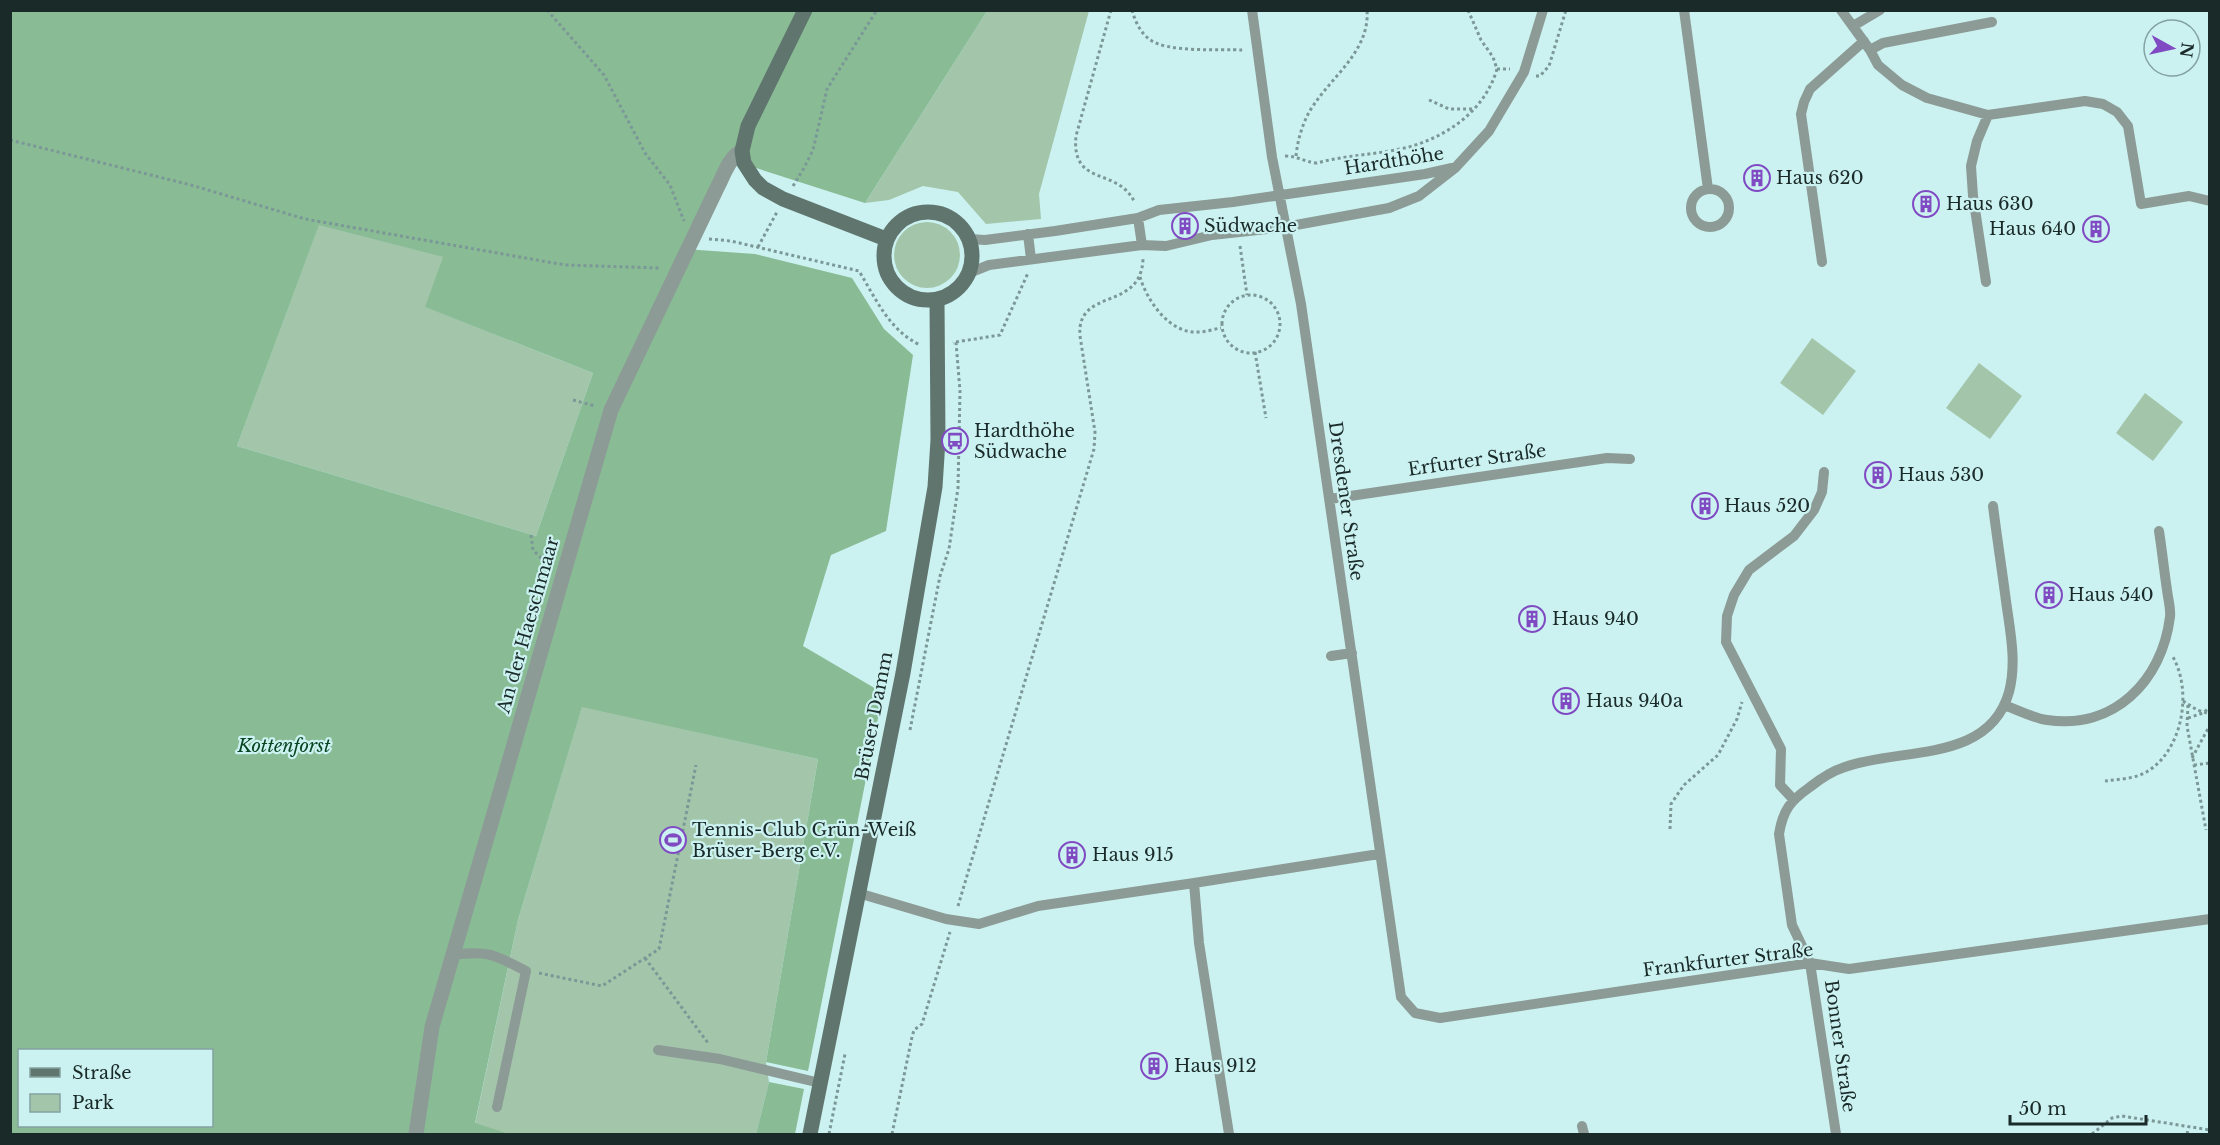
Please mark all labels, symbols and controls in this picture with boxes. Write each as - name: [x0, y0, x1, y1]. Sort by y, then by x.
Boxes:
- north arrow: [2142, 18, 2202, 78]
- text: N: [2176, 41, 2198, 59]
- street label: Hardthöhe: [1342, 142, 1446, 180]
- building icon: Haus 620: [1742, 163, 1772, 193]
- place label: Haus 620: [1776, 167, 1864, 189]
- building icon: Haus 630: [1911, 189, 1941, 219]
- place label: Haus 630: [1946, 193, 2034, 215]
- building icon: Südwache: [1170, 211, 1200, 241]
- building icon: Haus 640: [2081, 214, 2111, 244]
- place label: Südwache: [1204, 215, 1297, 237]
- place label: Haus 640: [1989, 218, 2076, 240]
- place label: Hardthöhe Südwache: [974, 420, 1075, 463]
- street label: Dresdener Straße: [1324, 420, 1368, 582]
- bus stop icon: Hardthöhe Südwache: [940, 426, 970, 456]
- street label: Erfurter Straße: [1406, 439, 1548, 481]
- building icon: Haus 530: [1863, 460, 1893, 490]
- place label: Haus 530: [1898, 464, 1984, 486]
- building icon: Haus 520: [1690, 491, 1720, 521]
- place label: Haus 520: [1724, 495, 1810, 517]
- street label: An der Haeschmaar: [492, 534, 564, 717]
- building icon: Haus 540: [2034, 580, 2064, 610]
- place label: Haus 540: [2068, 584, 2154, 606]
- building icon: Haus 940: [1517, 604, 1547, 634]
- place label: Haus 940: [1552, 608, 1639, 630]
- street label: Brüser Damm: [851, 650, 897, 782]
- building icon: Haus 940a: [1551, 686, 1581, 716]
- place label: Haus 940a: [1586, 690, 1683, 712]
- park label: Kottenforst: [236, 735, 331, 757]
- place label: Tennis-Club Grün-Weiß Brüser-Berg e.V.: [692, 819, 916, 862]
- sports icon: Tennis-Club Grün-Weiß Brüser-Berg e.V.: [658, 825, 688, 855]
- building icon: Haus 915: [1057, 840, 1087, 870]
- place label: Haus 915: [1092, 844, 1174, 866]
- street label: Frankfurter Straße: [1641, 939, 1815, 981]
- street label: Bonner Straße: [1820, 978, 1860, 1114]
- legend: [18, 1049, 213, 1127]
- building icon: Haus 912: [1139, 1051, 1169, 1081]
- place label: Haus 912: [1174, 1055, 1257, 1077]
- text: Straße: [72, 1062, 132, 1084]
- scale bar: [2010, 1088, 2146, 1126]
- text: Park: [72, 1092, 114, 1114]
- text: 50 m: [2019, 1098, 2067, 1120]

